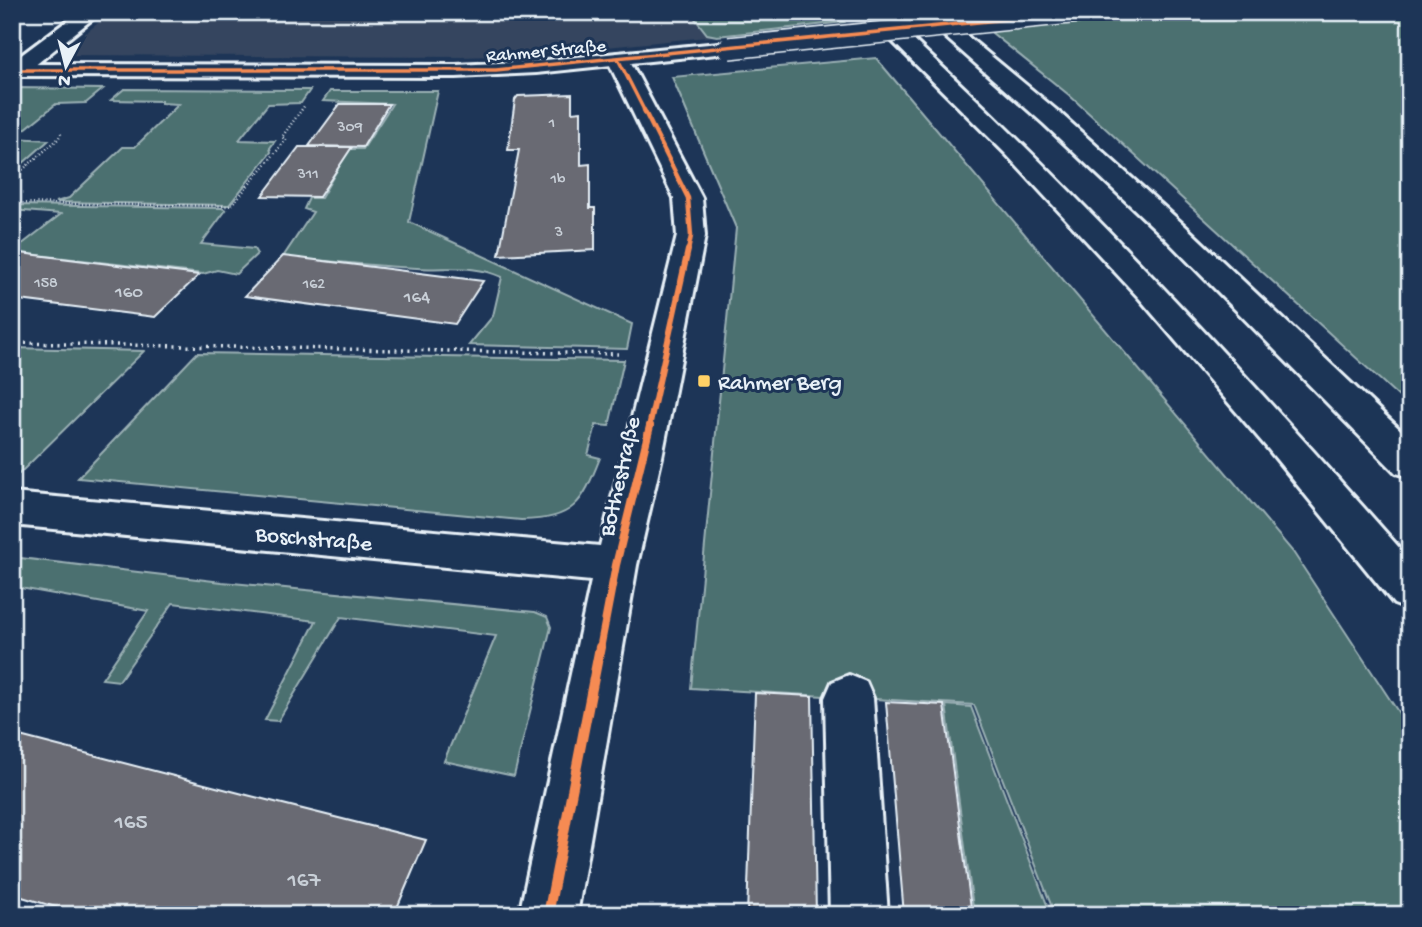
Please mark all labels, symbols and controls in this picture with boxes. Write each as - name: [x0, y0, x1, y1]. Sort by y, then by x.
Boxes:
- north arrow: [32, 32, 102, 102]
- street label: Rahmer Straße: [485, 36, 607, 69]
- text: N: [57, 67, 72, 92]
- house number: 1: [548, 115, 555, 134]
- house number: 309: [336, 119, 363, 138]
- house number: 311: [296, 166, 319, 185]
- house number: 1b: [550, 171, 566, 190]
- house number: 3: [554, 224, 563, 243]
- house number: 158: [33, 275, 58, 294]
- house number: 162: [302, 276, 325, 295]
- house number: 160: [114, 282, 143, 305]
- house number: 164: [403, 287, 430, 310]
- place label: Rahmer Berg: [718, 371, 842, 398]
- marker: Rahmer Berg: [696, 373, 712, 389]
- street label: Bothestraße: [594, 413, 649, 540]
- street label: Boschstraße: [253, 522, 374, 559]
- house number: 165: [113, 810, 148, 837]
- house number: 167: [287, 868, 321, 895]

